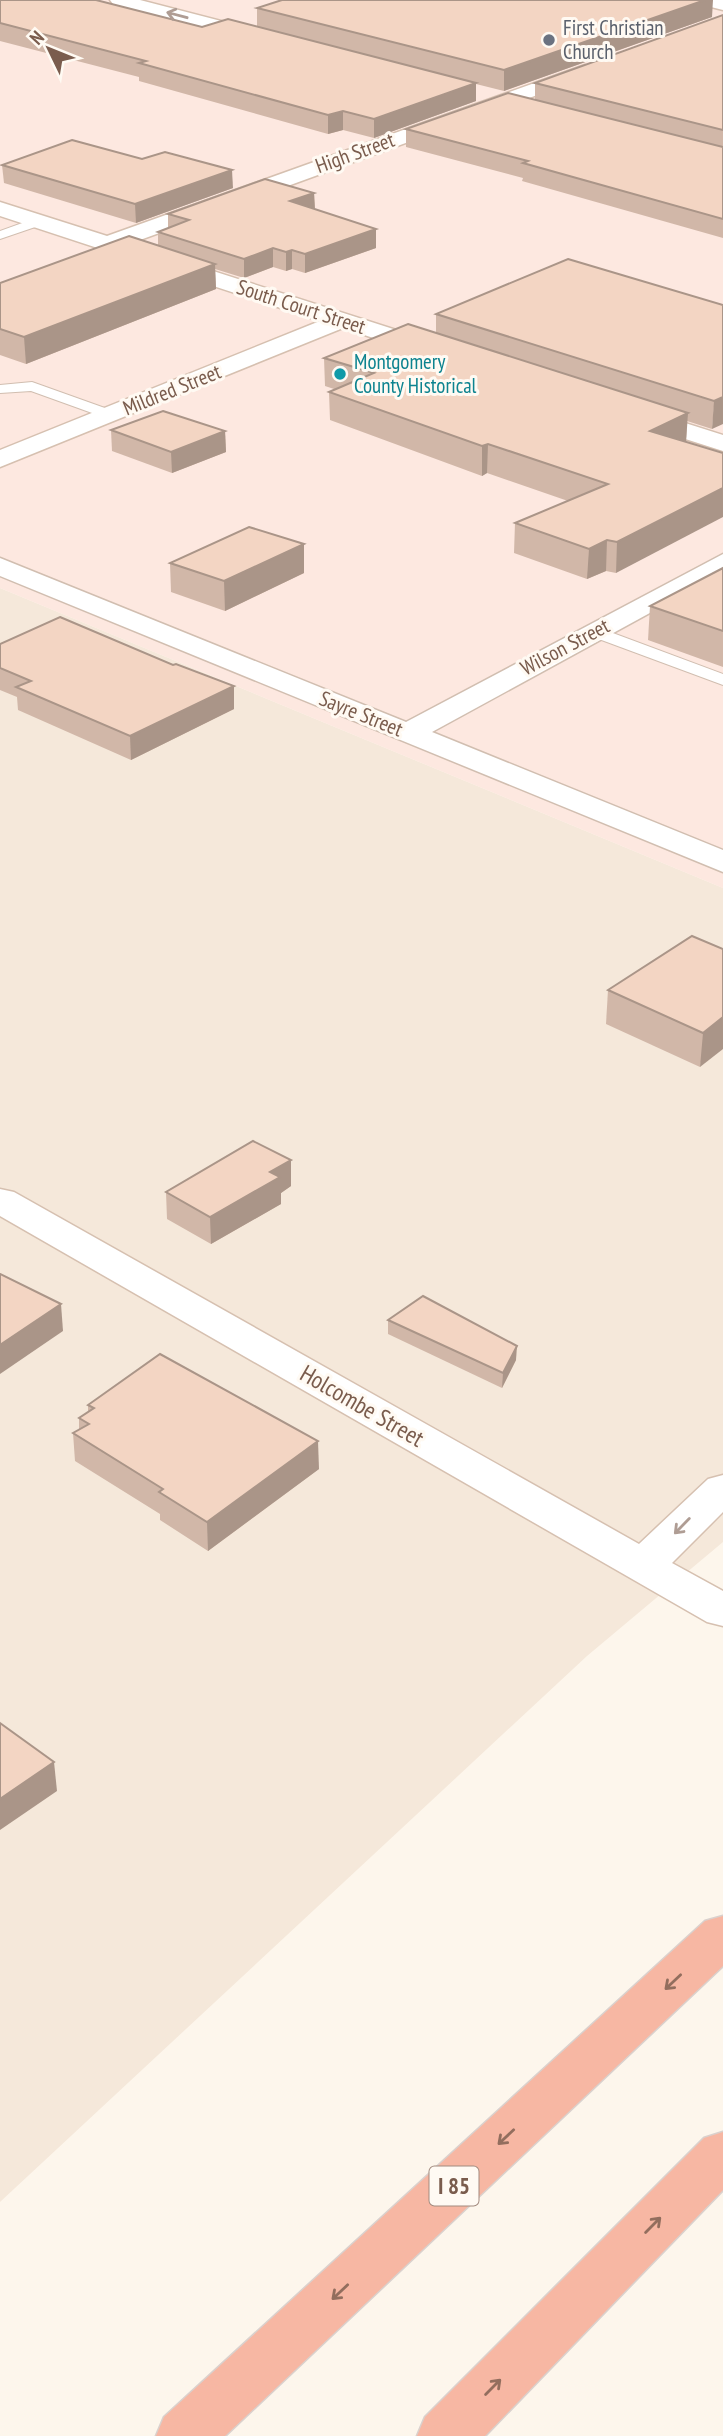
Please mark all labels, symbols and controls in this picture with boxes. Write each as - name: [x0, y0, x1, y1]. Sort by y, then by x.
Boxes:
- one-way arrow: [166, 8, 189, 21]
- north arrow: [14, 14, 84, 84]
- place label: First Christian Church: [563, 14, 664, 65]
- text: N: [24, 25, 49, 49]
- marker: First Christian Church: [541, 32, 557, 48]
- street label: High Street: [312, 126, 398, 179]
- street label: South Court Street: [233, 273, 369, 340]
- place label: Montgomery County Historical: [354, 348, 477, 399]
- street label: Mildred Street: [119, 358, 225, 421]
- marker: Montgomery County Historical: [332, 366, 348, 382]
- street label: Wilson Street: [516, 612, 614, 681]
- street label: Sayre Street: [316, 685, 407, 743]
- street label: Holcombe Street: [295, 1358, 430, 1454]
- one-way arrow: [674, 1518, 691, 1535]
- one-way arrow: [664, 1974, 682, 1990]
- one-way arrow: [497, 2129, 515, 2145]
- road number: I 85: [430, 2166, 478, 2206]
- one-way arrow: [644, 2217, 661, 2234]
- one-way arrow: [332, 2283, 349, 2300]
- one-way arrow: [485, 2379, 502, 2396]

